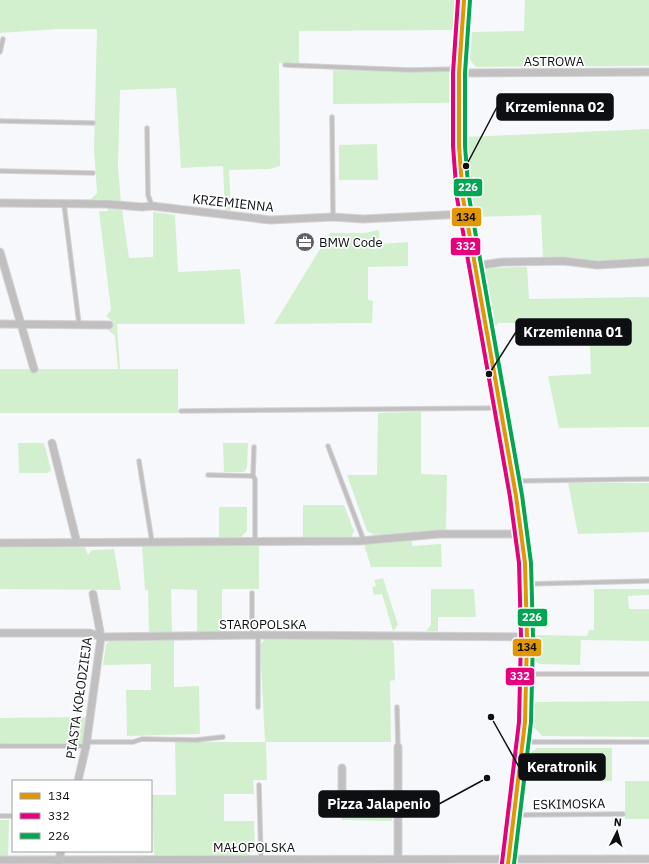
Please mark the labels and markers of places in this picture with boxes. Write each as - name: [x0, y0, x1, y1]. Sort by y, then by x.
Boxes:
- callout: Krzemienna 02: [497, 94, 613, 120]
- office icon: BMW Code: [294, 231, 316, 253]
- place label: BMW Code: [319, 234, 383, 251]
- callout: Krzemienna 01: [516, 319, 631, 345]
- callout: Keratronik: [519, 754, 605, 780]
- callout: Pizza Jalapenio: [319, 791, 439, 817]

